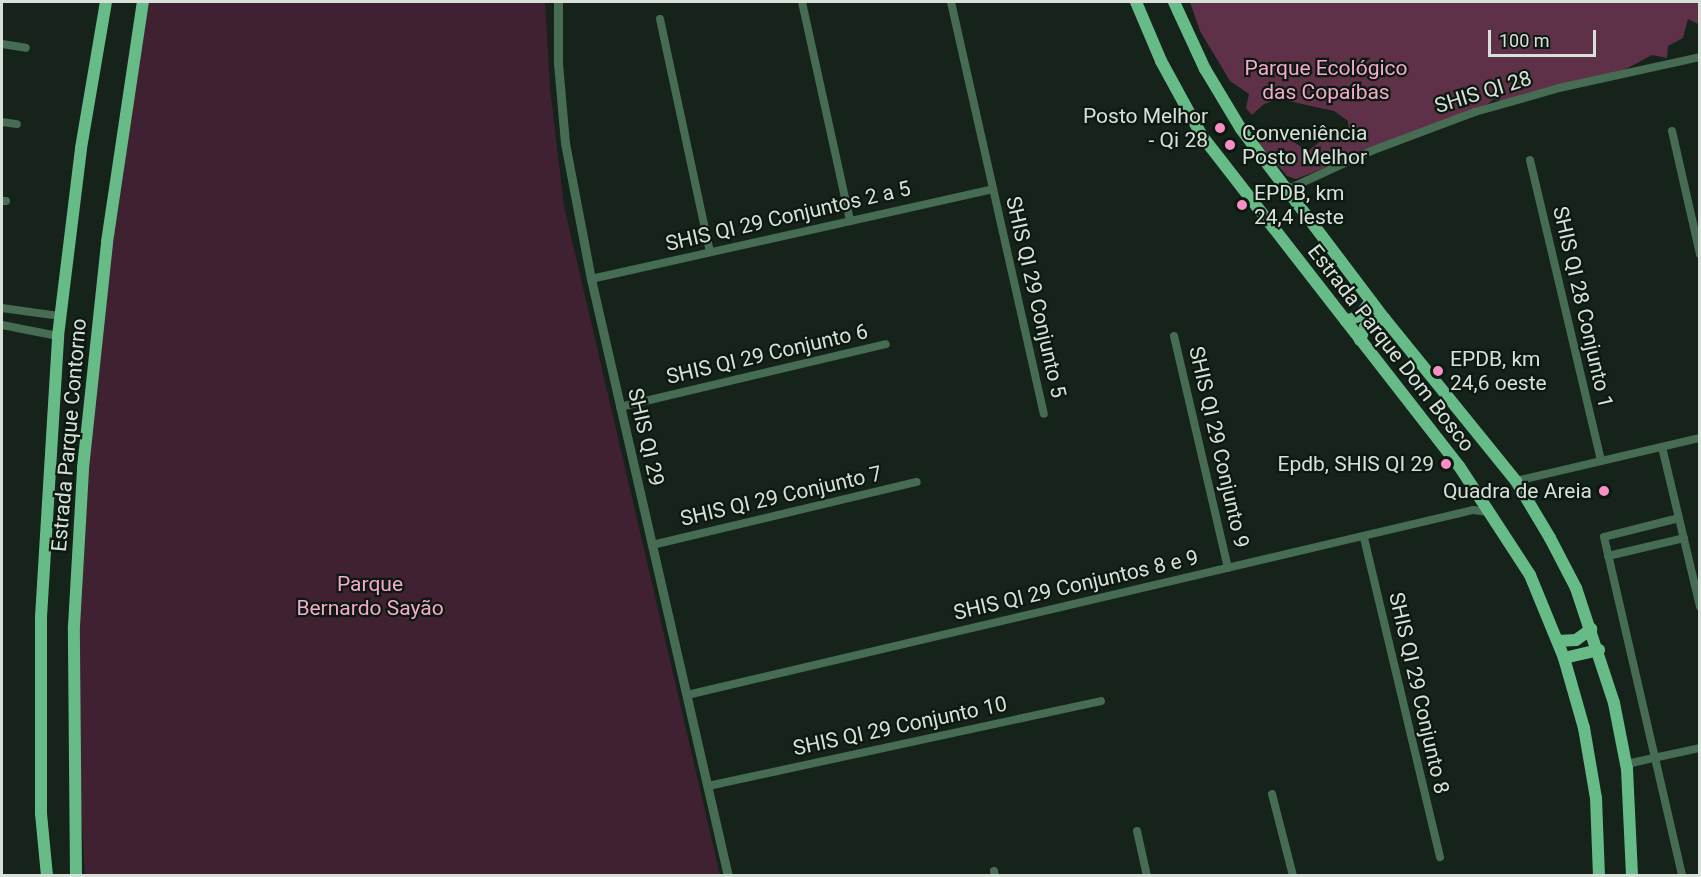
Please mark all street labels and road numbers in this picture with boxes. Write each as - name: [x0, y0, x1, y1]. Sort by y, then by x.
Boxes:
- street label: SHIS QI 28: [1432, 65, 1534, 119]
- street label: SHIS QI 29 Conjuntos 2 a 5: [663, 176, 913, 256]
- street label: SHIS QI 29 Conjunto 5: [1001, 194, 1071, 400]
- street label: SHIS QI 28 Conjunto 1: [1548, 204, 1618, 410]
- street label: Estrada Parque Dom Bosco: [1302, 239, 1480, 457]
- street label: Estrada Parque Contorno: [46, 317, 92, 553]
- street label: SHIS QI 29 Conjunto 6: [664, 319, 870, 389]
- street label: SHIS QI 29 Conjunto 9: [1184, 344, 1254, 550]
- street label: SHIS QI 29: [622, 386, 670, 488]
- street label: SHIS QI 29 Conjunto 7: [678, 461, 884, 531]
- street label: SHIS QI 29 Conjuntos 8 e 9: [951, 545, 1201, 625]
- street label: SHIS QI 29 Conjunto 8: [1384, 590, 1454, 796]
- street label: SHIS QI 29 Conjunto 10: [791, 691, 1009, 761]

